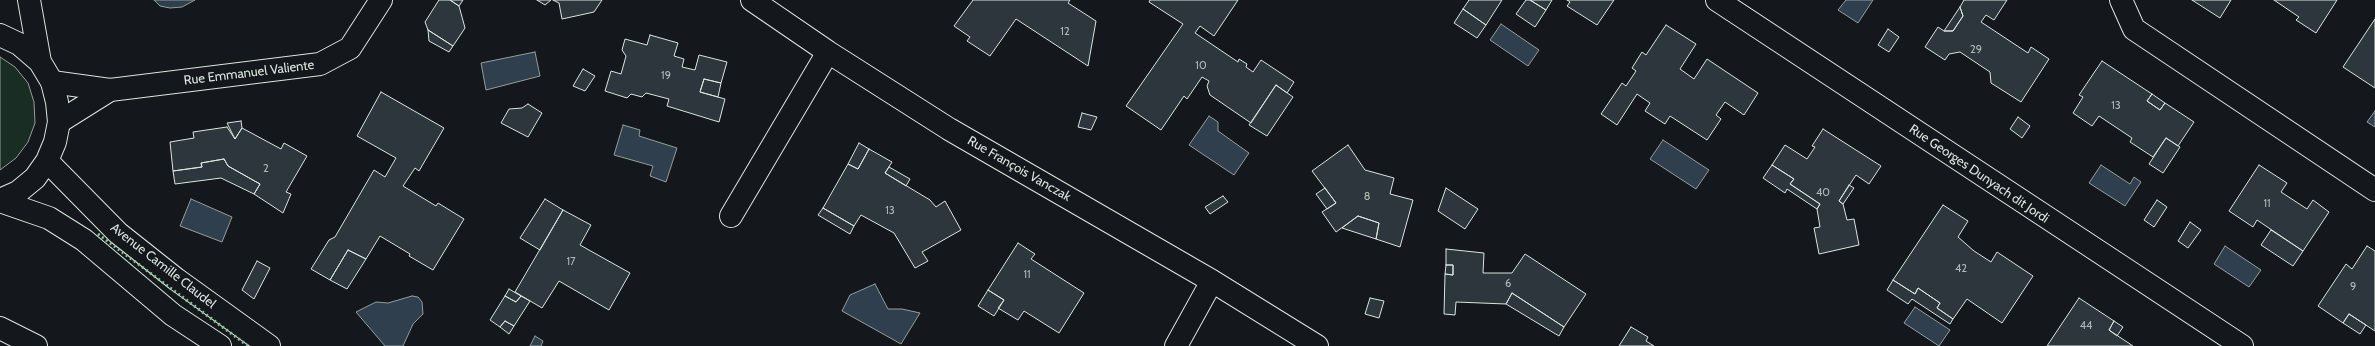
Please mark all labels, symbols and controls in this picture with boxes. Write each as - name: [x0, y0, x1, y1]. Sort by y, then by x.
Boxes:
- house number: 12: [1060, 25, 1070, 39]
- house number: 29: [1970, 43, 1982, 57]
- street label: Rue Emmanuel Valiente: [183, 57, 315, 89]
- house number: 10: [1195, 59, 1207, 73]
- house number: 19: [661, 69, 671, 83]
- house number: 13: [2111, 99, 2121, 113]
- street label: Rue Georges Dunyach dit Jordi: [1906, 121, 2052, 227]
- street label: Rue François Vanczak: [965, 133, 1073, 205]
- house number: 2: [263, 162, 269, 176]
- house number: 40: [1816, 186, 1830, 200]
- house number: 8: [1364, 190, 1370, 204]
- house number: 11: [2263, 197, 2271, 211]
- house number: 13: [885, 204, 895, 218]
- street label: Avenue Camille Claudel: [107, 220, 219, 312]
- house number: 17: [566, 255, 576, 269]
- house number: 42: [1955, 262, 1967, 276]
- house number: 11: [1023, 268, 1031, 282]
- house number: 6: [1505, 277, 1511, 291]
- house number: 9: [2350, 280, 2356, 294]
- house number: 44: [2080, 319, 2092, 333]

